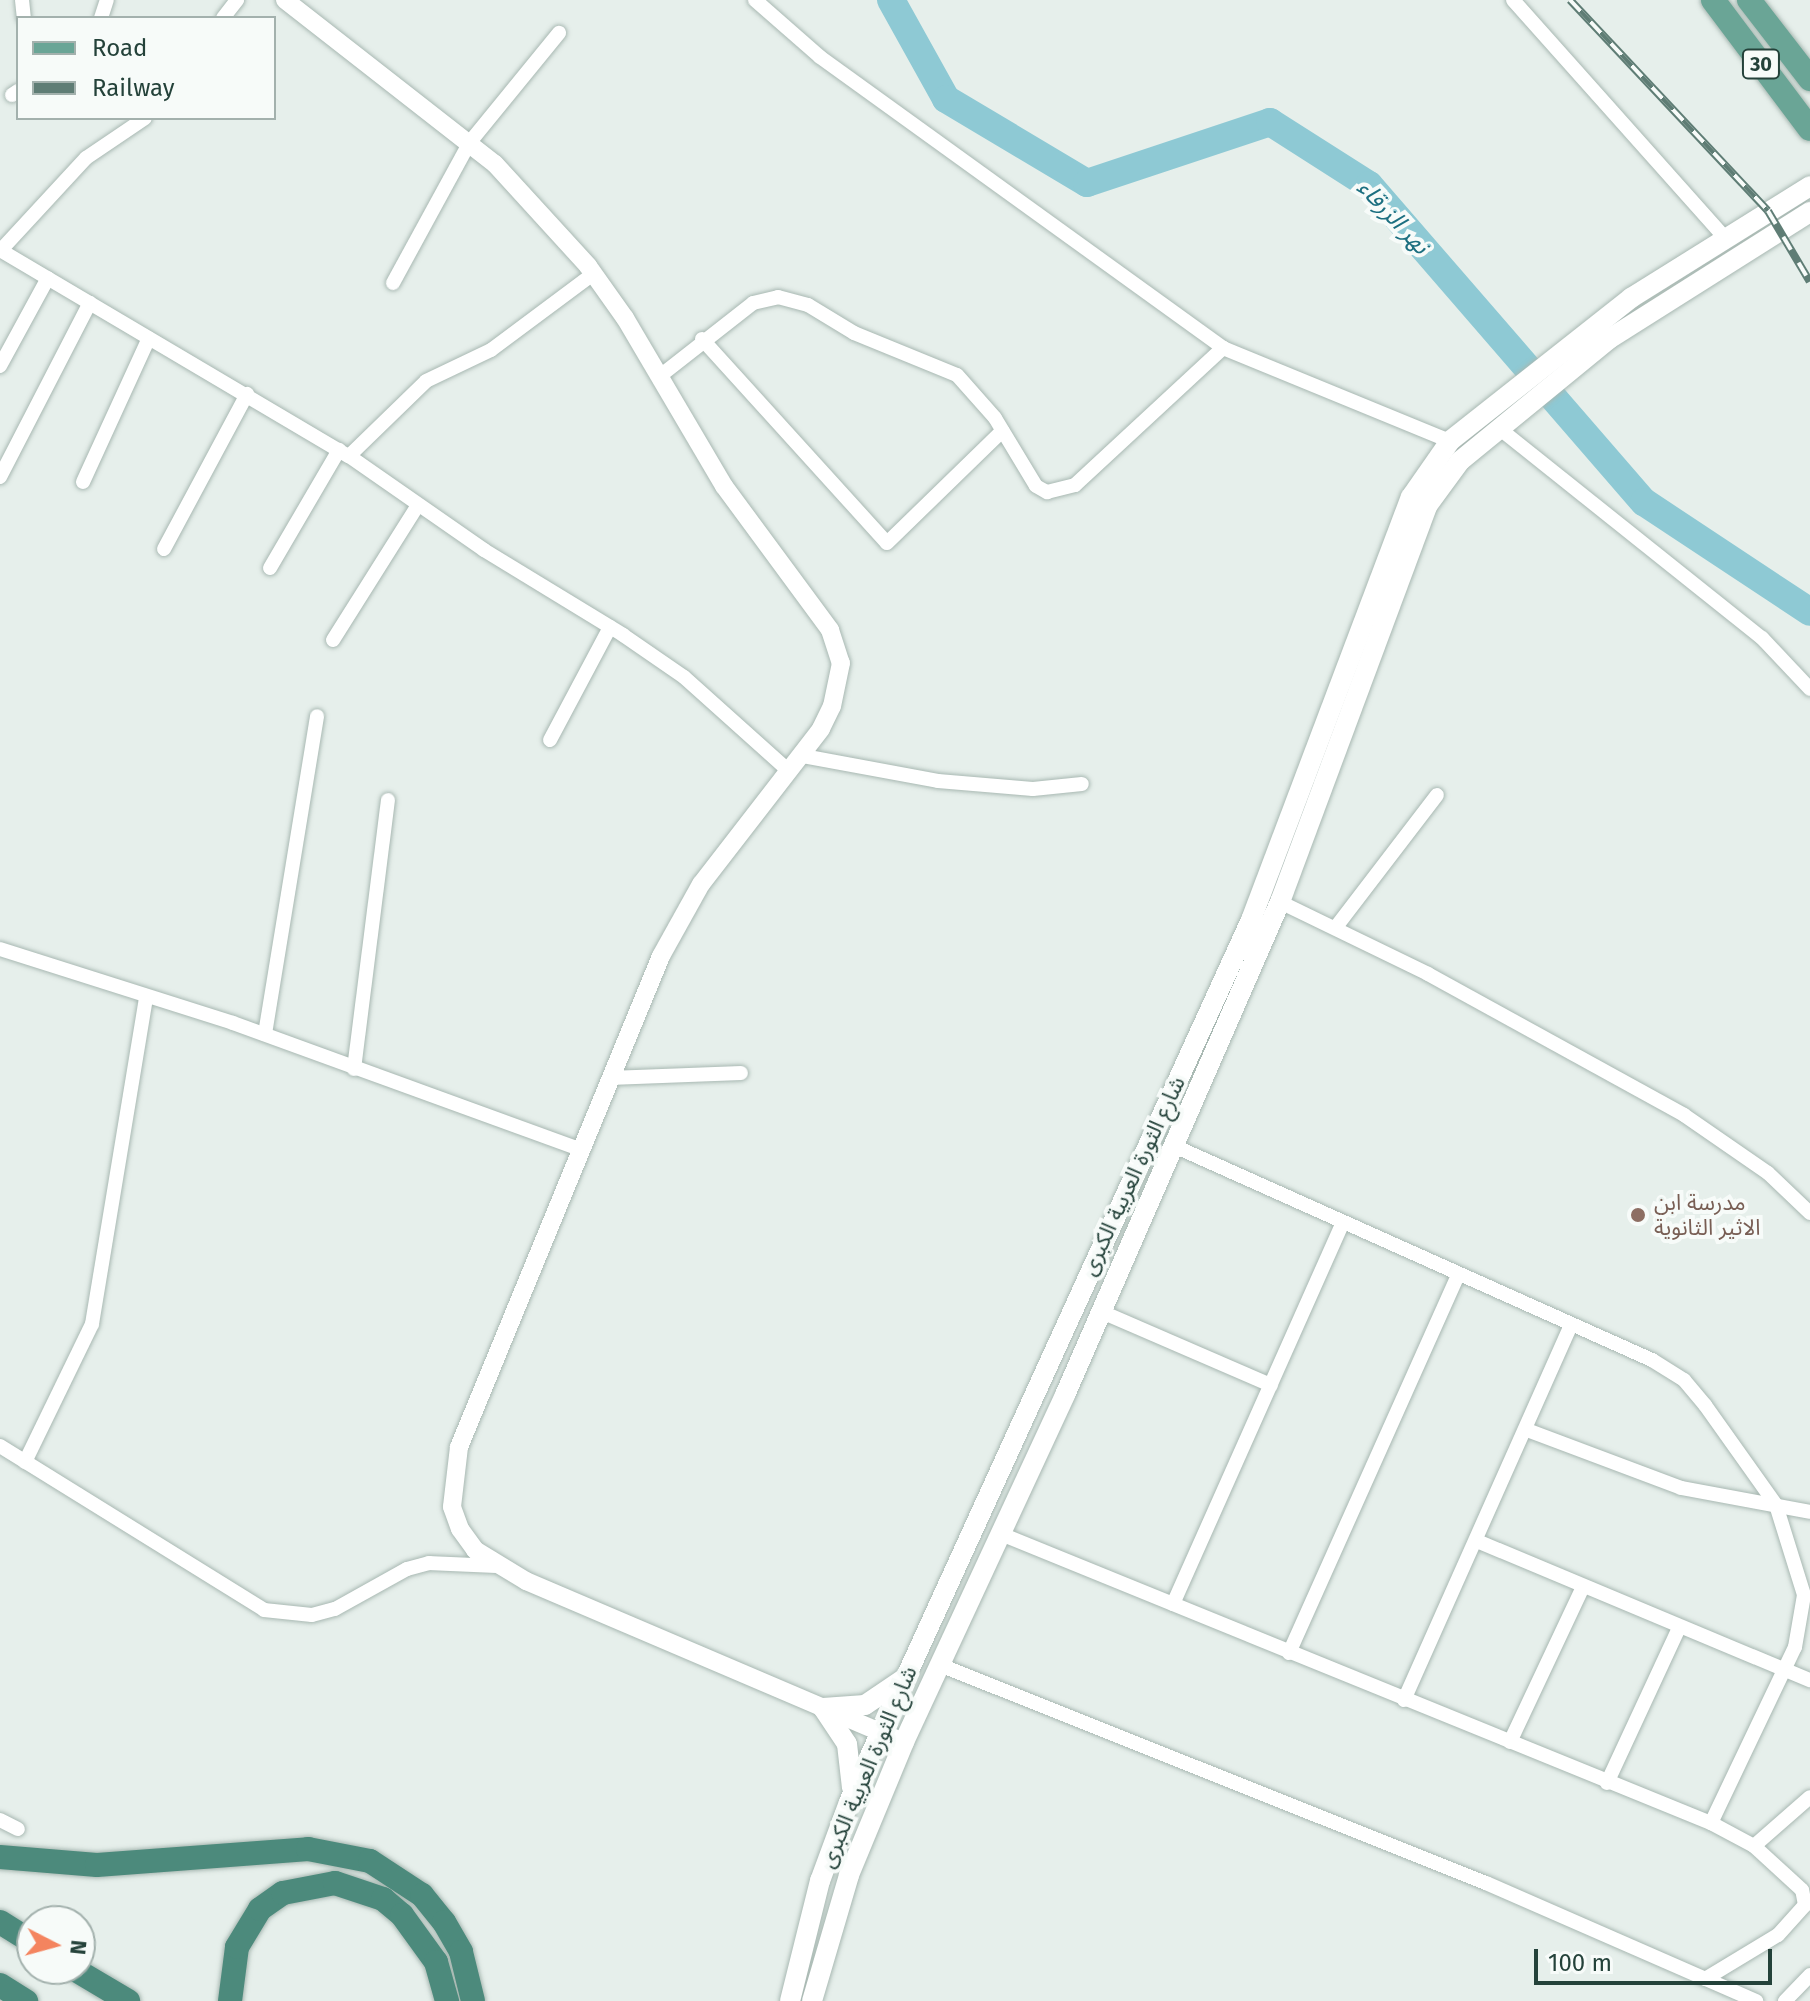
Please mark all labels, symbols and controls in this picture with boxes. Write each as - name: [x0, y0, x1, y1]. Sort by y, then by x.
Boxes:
- legend: [16, 16, 276, 120]
- text: Road: [92, 34, 147, 62]
- road number: 30: [1741, 48, 1781, 80]
- text: Railway: [92, 74, 175, 102]
- water label: نهر الزرقاء: [1351, 174, 1435, 260]
- street label: شارع الثورة العربية الكبرى: [1075, 1072, 1191, 1280]
- place label: مدرسة ابن الاثير الثانوية: [1654, 1189, 1761, 1240]
- marker: مدرسة ابن الاثير الثانوية: [1629, 1206, 1647, 1224]
- street label: شارع الثورة العربية الكبرى: [814, 1662, 922, 1872]
- north arrow: [16, 1905, 96, 1985]
- scale bar: [1538, 1933, 1776, 1983]
- text: N: [64, 1939, 93, 1956]
- text: 100 m: [1548, 1949, 1612, 1977]

